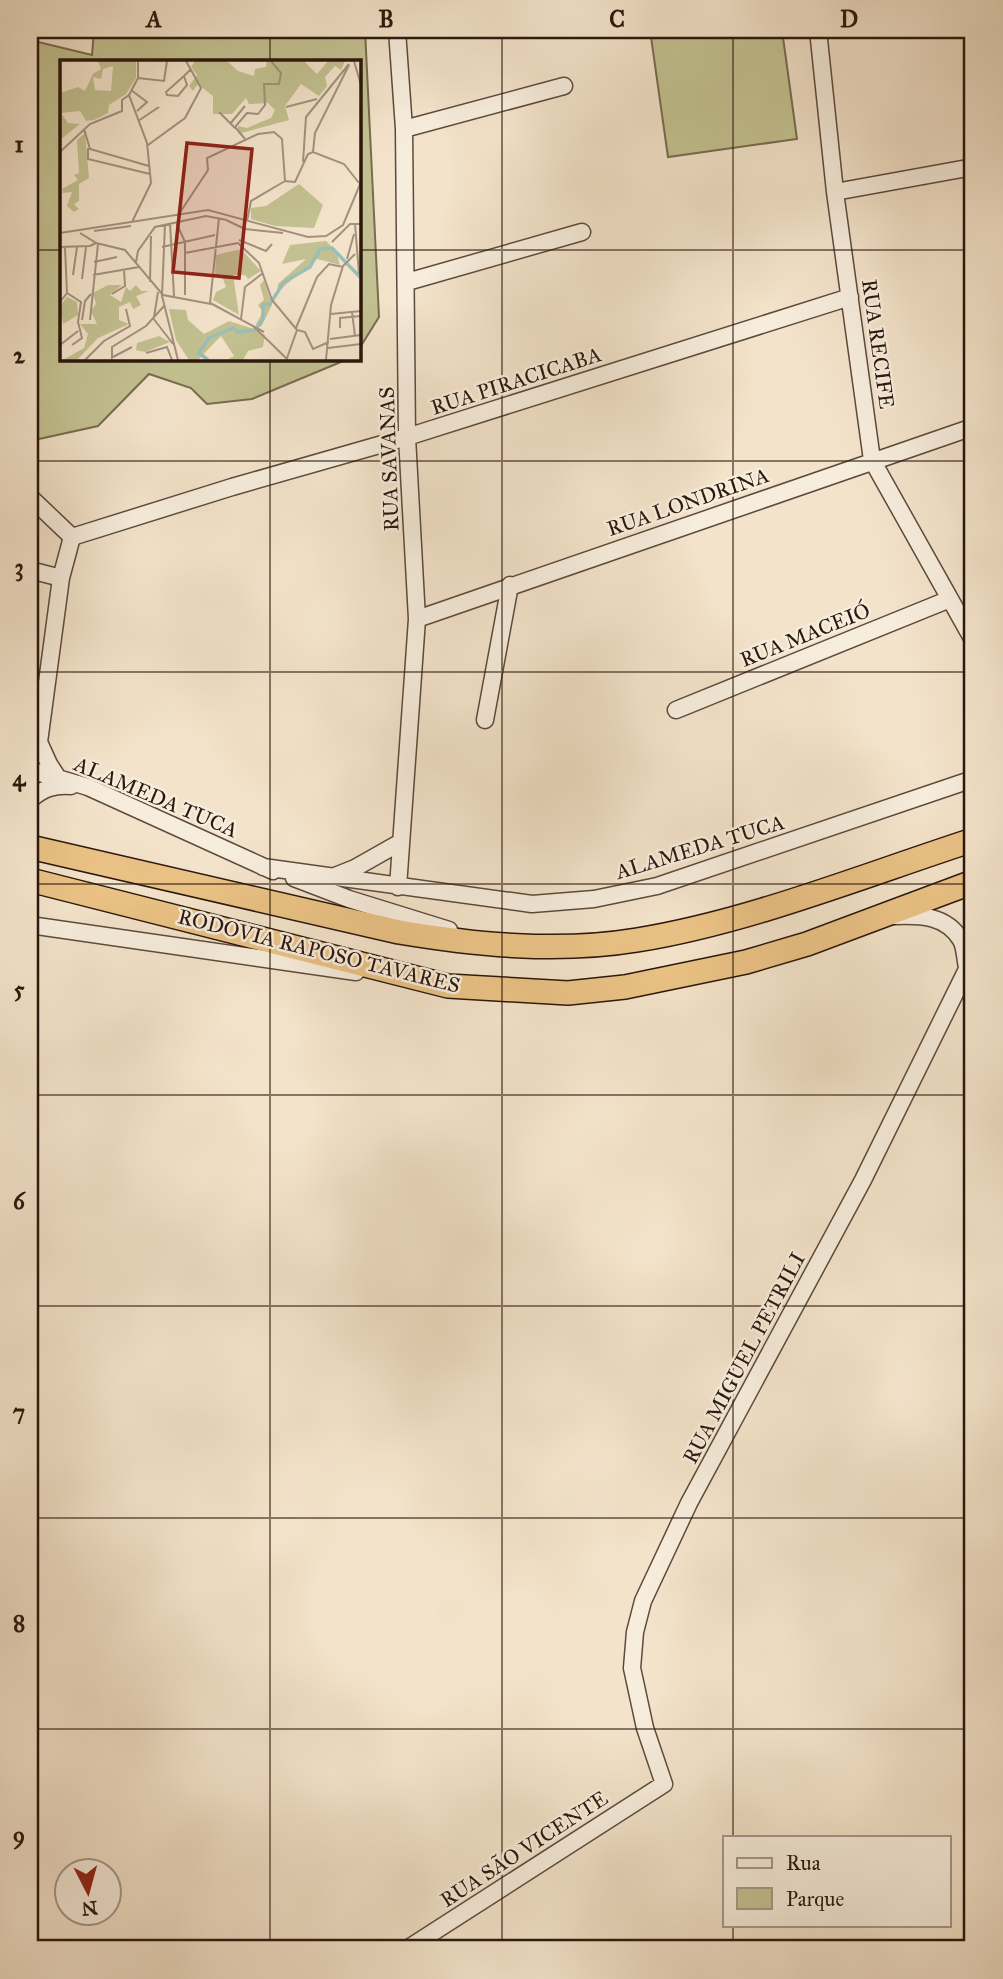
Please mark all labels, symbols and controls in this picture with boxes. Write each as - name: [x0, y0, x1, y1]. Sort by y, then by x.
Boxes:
- text: A: [144, 5, 162, 33]
- text: B: [378, 5, 394, 33]
- text: C: [609, 5, 625, 33]
- text: D: [840, 5, 858, 33]
- inset map: [60, 60, 360, 360]
- text: 1: [14, 130, 24, 158]
- street label: RUA RECIFE: [856, 278, 900, 410]
- text: 2: [13, 341, 25, 369]
- street label: RUA PIRACICABA: [428, 341, 604, 421]
- street label: RUA SAVANAS: [373, 386, 405, 532]
- street label: RUA LONDRINA: [604, 462, 772, 542]
- text: 3: [14, 553, 24, 582]
- street label: RUA MACEIÓ: [736, 596, 874, 673]
- street label: ALAMEDA TUCA: [69, 750, 242, 843]
- text: 4: [13, 764, 27, 792]
- street label: ALAMEDA TUCA: [611, 809, 788, 885]
- street label: RODOVIA RAPOSO TAVARES: [175, 903, 463, 999]
- text: 5: [14, 975, 25, 1003]
- text: 6: [13, 1187, 26, 1215]
- street label: RUA MIGUEL PETRILI: [677, 1248, 811, 1468]
- text: 7: [13, 1398, 25, 1426]
- text: 8: [13, 1609, 25, 1637]
- street label: RUA SÃO VICENTE: [435, 1785, 613, 1913]
- text: 9: [13, 1821, 25, 1850]
- legend: [723, 1836, 950, 1926]
- text: Rua: [786, 1850, 821, 1876]
- north arrow: [52, 1856, 122, 1926]
- text: Parque: [786, 1886, 845, 1912]
- text: N: [81, 1896, 99, 1921]

